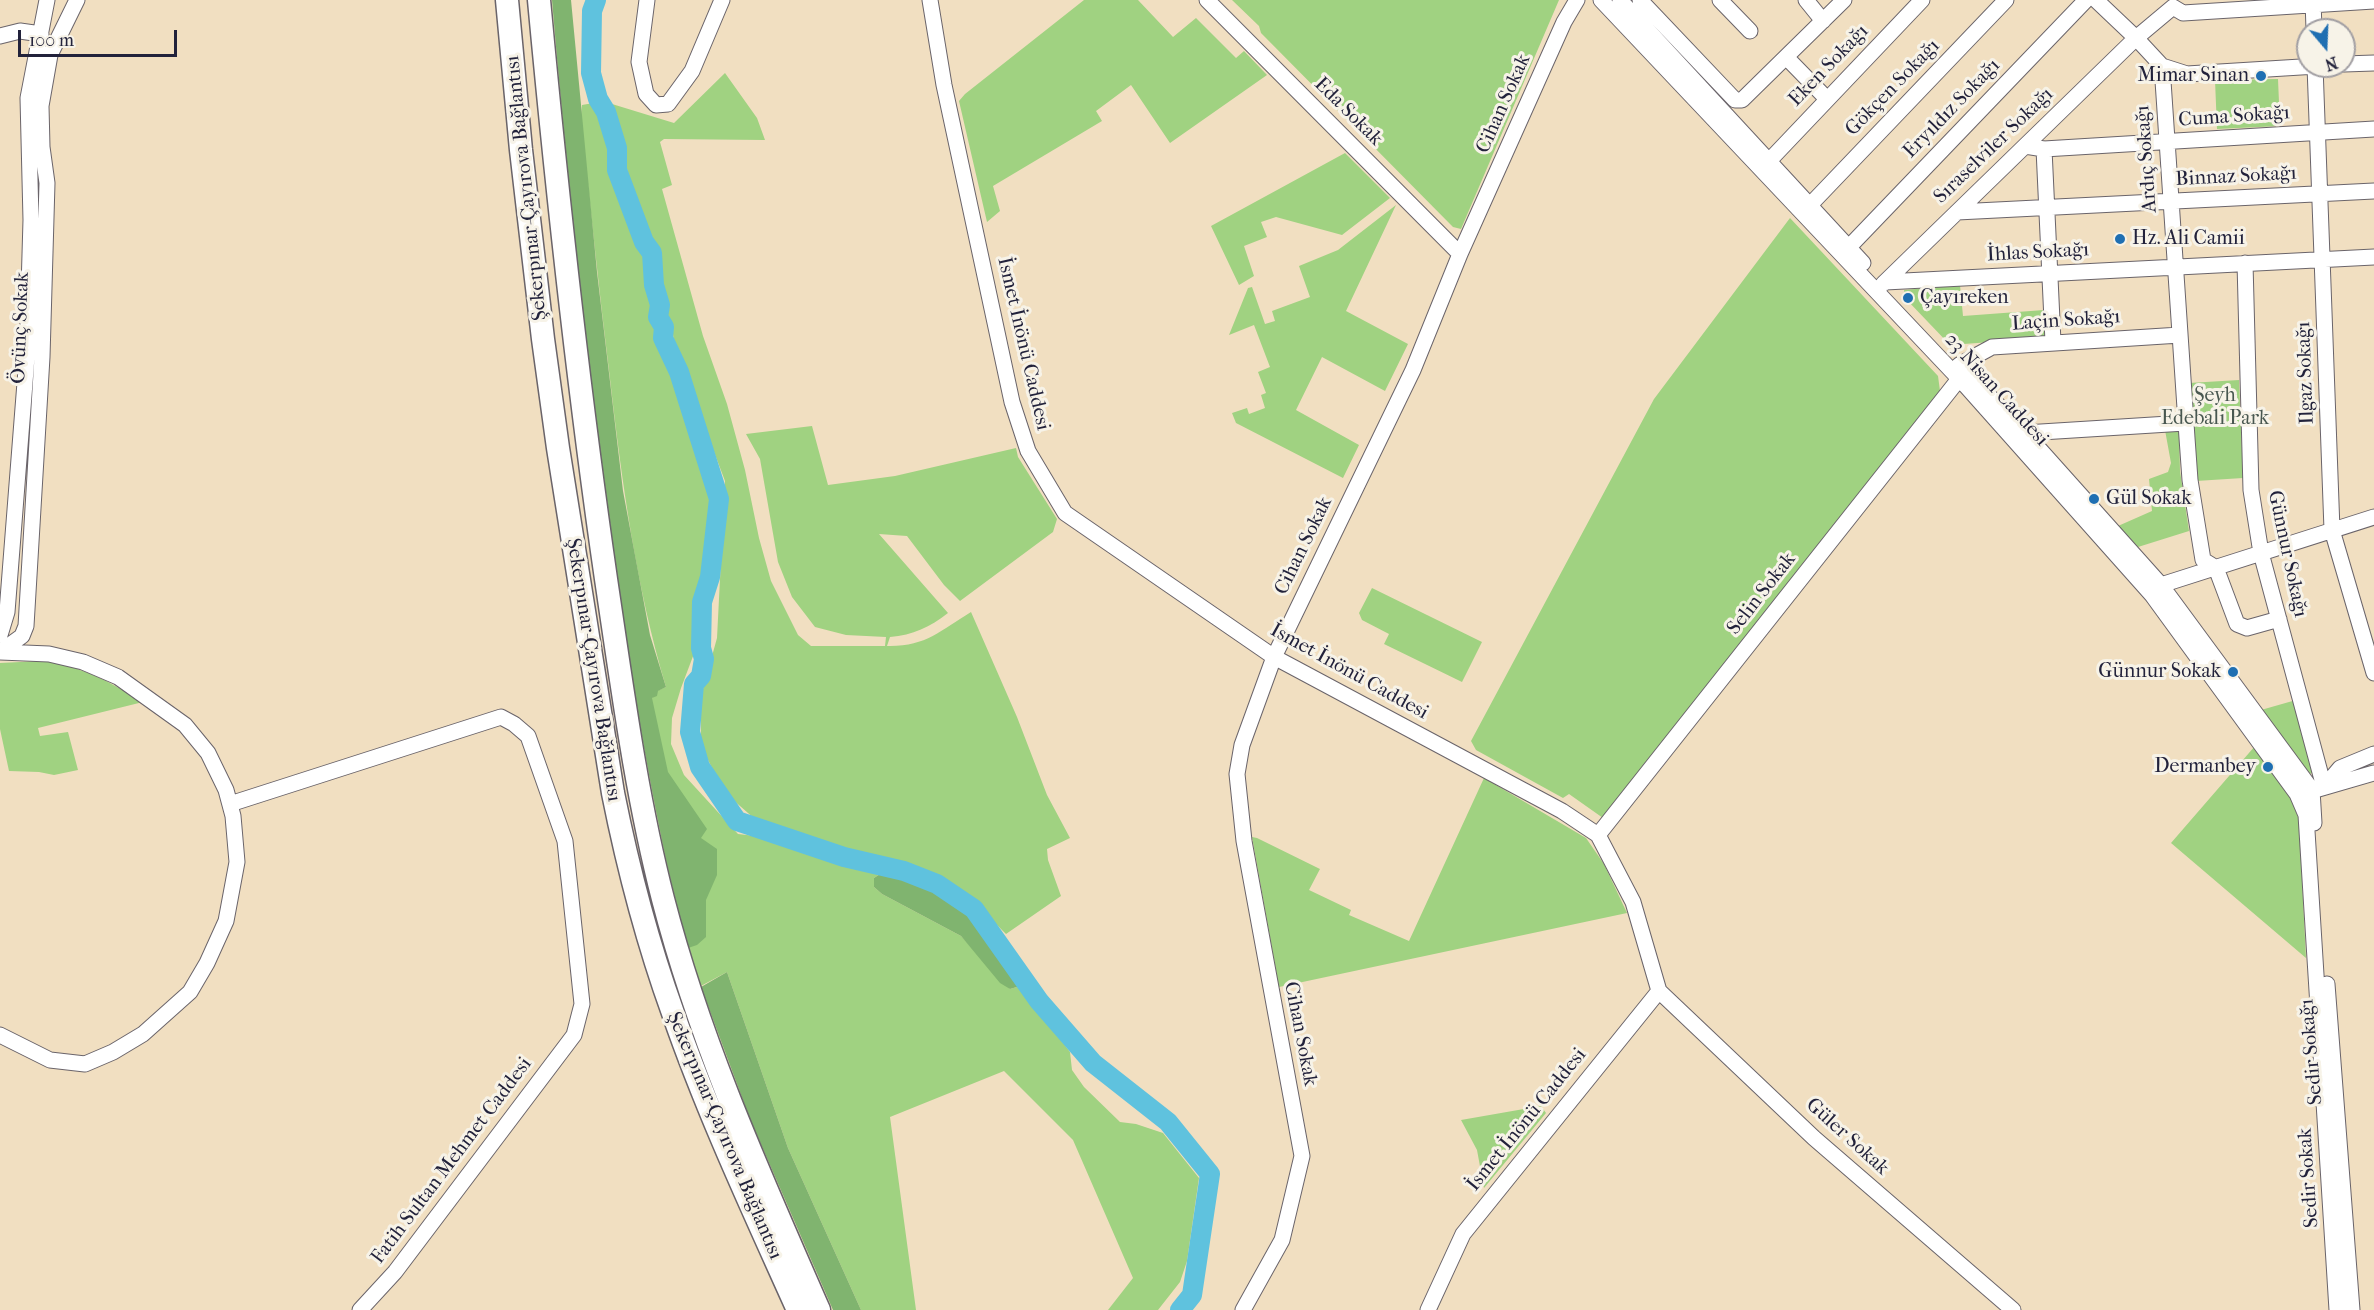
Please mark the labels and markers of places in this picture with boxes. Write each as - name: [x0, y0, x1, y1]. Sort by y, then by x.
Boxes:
- place label: Mimar Sinan: [2137, 64, 2249, 88]
- marker: Mimar Sinan: [2254, 69, 2268, 83]
- place label: Hz. Ali Camii: [2132, 227, 2245, 251]
- marker: Hz. Ali Camii: [2113, 232, 2127, 246]
- place label: Çayıreken: [1920, 286, 2009, 310]
- marker: Çayıreken: [1901, 291, 1915, 305]
- place label: Gül Sokak: [2106, 487, 2191, 511]
- marker: Gül Sokak: [2087, 492, 2101, 506]
- place label: Günnur Sokak: [2098, 660, 2221, 684]
- marker: Günnur Sokak: [2226, 665, 2240, 679]
- place label: Dermanbey: [2154, 755, 2256, 779]
- marker: Dermanbey: [2261, 760, 2275, 774]

